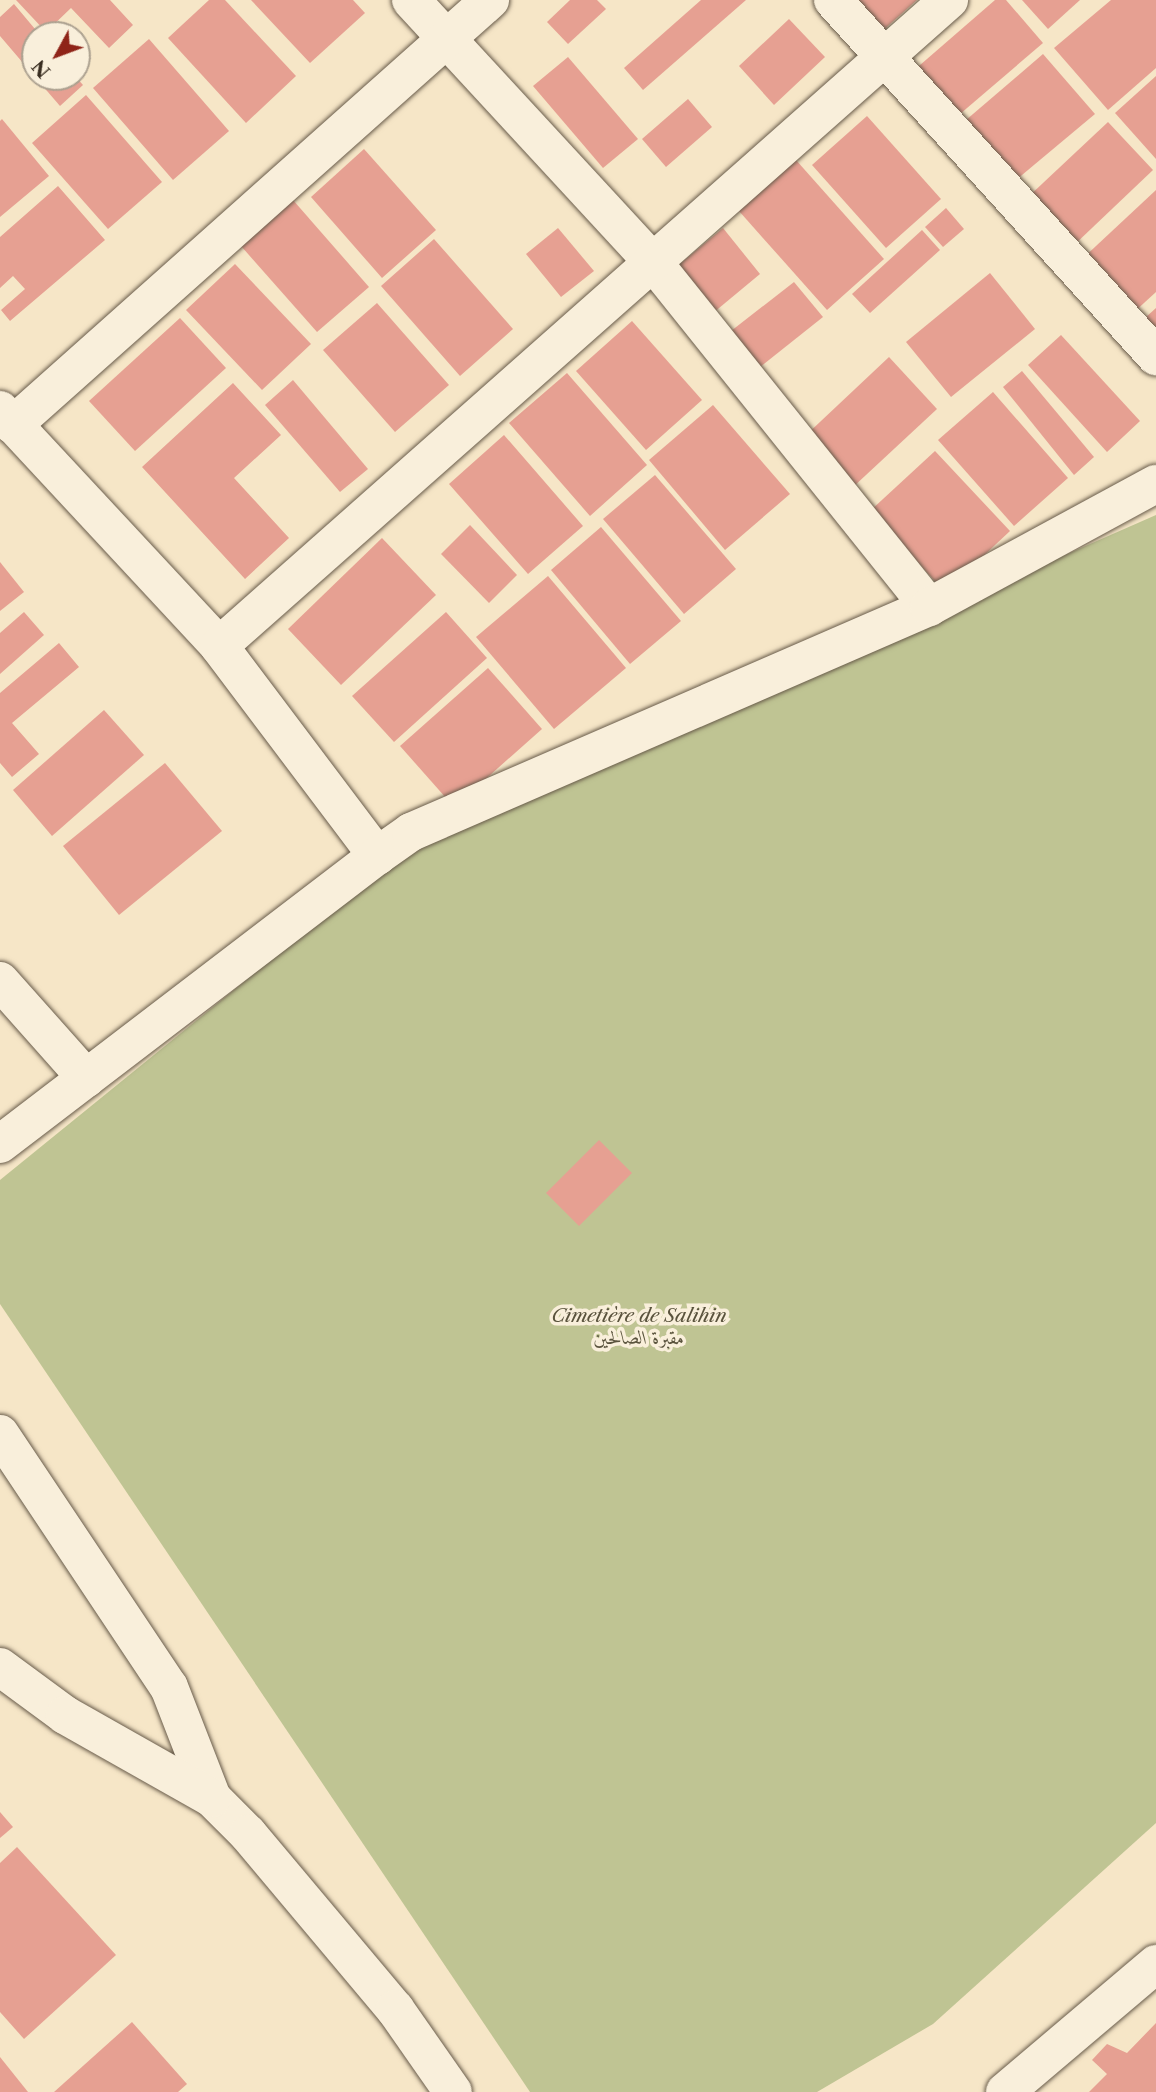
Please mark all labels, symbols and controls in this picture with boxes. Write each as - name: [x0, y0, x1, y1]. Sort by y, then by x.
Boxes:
- north arrow: [21, 21, 91, 91]
- text: N: [27, 55, 55, 83]
- park label: Cimetière de Salihin مقبرة الصالحين: [551, 1305, 727, 1349]

